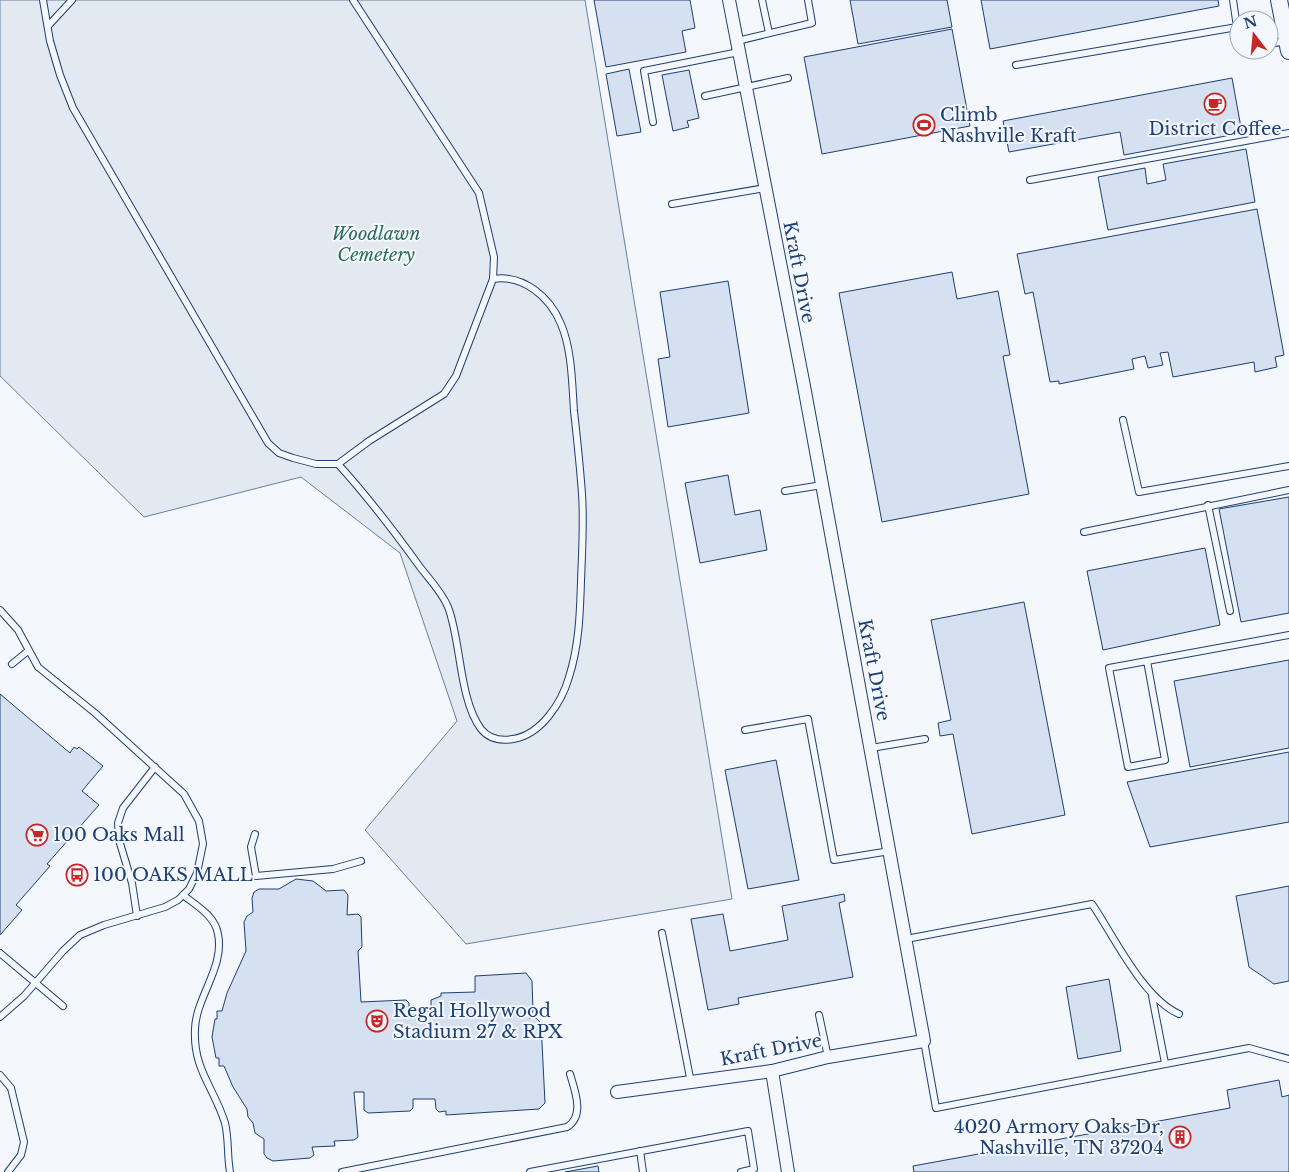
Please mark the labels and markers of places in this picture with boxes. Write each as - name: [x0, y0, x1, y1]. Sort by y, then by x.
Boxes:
- cafe icon: District Coffee: [1203, 92, 1227, 116]
- place label: Climb Nashville Kraft: [940, 104, 1077, 147]
- sports icon: Climb Nashville Kraft: [912, 113, 936, 137]
- place label: District Coffee: [1148, 118, 1282, 140]
- supermarket icon: 100 Oaks Mall: [25, 823, 49, 847]
- place label: 100 Oaks Mall: [53, 824, 185, 846]
- bus stop icon: 100 OAKS MALL: [65, 863, 89, 887]
- place label: 100 OAKS MALL: [93, 864, 253, 886]
- place label: Regal Hollywood Stadium 27 & RPX: [393, 1000, 563, 1043]
- theatre icon: Regal Hollywood Stadium 27 & RPX: [365, 1009, 389, 1033]
- place label: 4020 Armory Oaks Dr, Nashville, TN 37204: [954, 1116, 1164, 1159]
- building icon: 4020 Armory Oaks Dr, Nashville, TN 37204: [1168, 1125, 1192, 1149]

